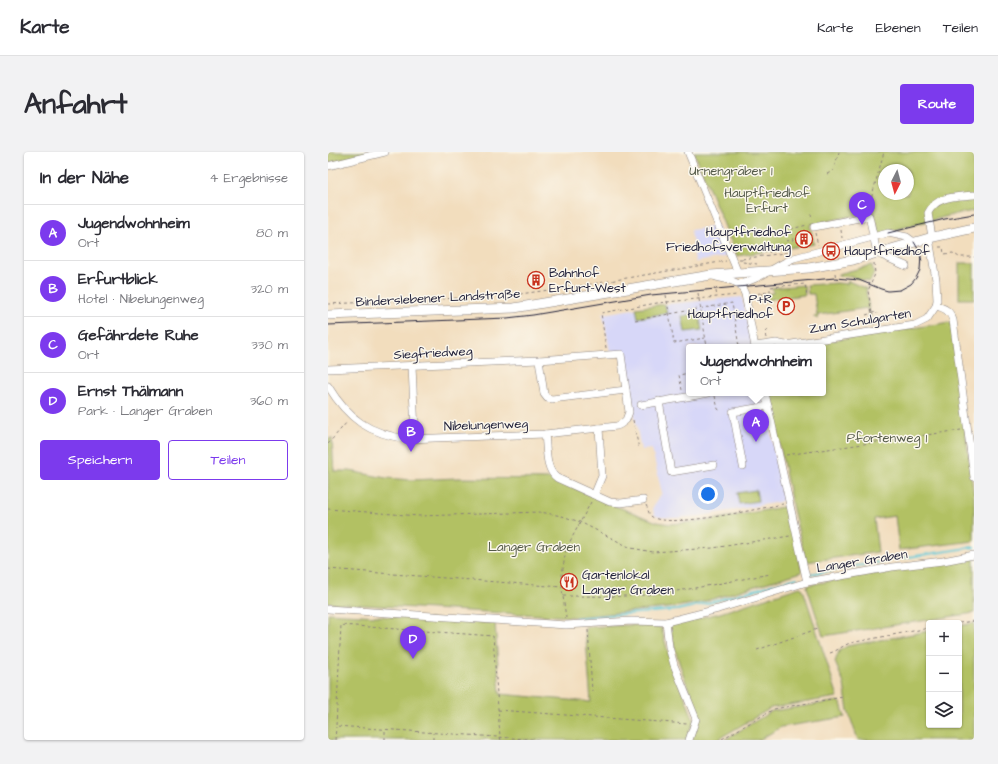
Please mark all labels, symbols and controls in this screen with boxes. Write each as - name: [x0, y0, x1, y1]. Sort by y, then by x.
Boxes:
- text: Karte: [20, 14, 70, 41]
- text: Karte: [817, 18, 854, 38]
- text: Ebenen: [876, 18, 921, 38]
- text: Teilen: [943, 18, 978, 38]
- button: Route: [900, 84, 974, 124]
- text: Anfahrt: [24, 85, 127, 124]
- park label: Urnengräber 1: [689, 162, 773, 181]
- north arrow: [878, 164, 914, 200]
- text: In der Nähe: [40, 166, 129, 190]
- text: 4 Ergebnisse: [209, 169, 288, 187]
- park label: Hauptfriedhof Erfurt: [724, 184, 810, 217]
- pin: C: [849, 192, 875, 225]
- text: Jugendwohnheim: [78, 213, 190, 234]
- place label: Hauptfriedhof Friedhofsverwaltung: [666, 223, 791, 257]
- text: A: [49, 224, 57, 242]
- text: 80 m: [256, 224, 288, 242]
- building icon: Hauptfriedhof Friedhofsverwaltung: [794, 229, 814, 249]
- text: Ort: [78, 234, 99, 252]
- bus stop icon: Hauptfriedhof: [821, 241, 841, 261]
- place label: Hauptfriedhof: [844, 242, 930, 260]
- place label: Bahnhof Erfurt-West: [549, 264, 626, 297]
- text: Erfurtblick: [78, 269, 158, 290]
- building icon: Bahnhof Erfurt-West: [526, 270, 546, 290]
- text: B: [48, 280, 58, 298]
- text: 320 m: [250, 280, 288, 298]
- street label: Binderslebener Landstraße: [355, 285, 521, 311]
- text: Hotel · Nibelungenweg: [78, 290, 204, 308]
- place label: P+R Hauptfriedhof: [687, 290, 773, 323]
- parking icon: P+R Hauptfriedhof: [776, 296, 796, 316]
- street label: Zum Schulgarten: [808, 304, 913, 339]
- text: Gefährdete Ruhe: [78, 325, 199, 346]
- text: C: [48, 336, 58, 354]
- text: 330 m: [251, 336, 288, 354]
- street label: Siegfriedweg: [393, 342, 473, 365]
- popup: [686, 344, 826, 396]
- text: Ort: [78, 346, 99, 364]
- text: Jugendwohnheim: [700, 351, 812, 372]
- text: Ort: [700, 372, 721, 390]
- text: Ernst Thälmann: [78, 381, 183, 402]
- text: D: [49, 392, 57, 410]
- text: 360 m: [250, 392, 288, 410]
- text: Park · Langer Graben: [78, 402, 212, 420]
- pin: A: [743, 409, 769, 442]
- street label: Nibelungenweg: [444, 415, 529, 436]
- pin: B: [398, 419, 424, 452]
- park label: Pfortenweg 1: [847, 429, 928, 448]
- button: Speichern: [40, 440, 160, 480]
- button: Teilen: [168, 440, 288, 480]
- your location: [698, 484, 718, 504]
- park label: Langer Graben: [488, 538, 580, 557]
- street label: Langer Graben: [815, 545, 909, 578]
- place label: Gartenlokal Langer Graben: [582, 566, 674, 600]
- restaurant icon: Gartenlokal Langer Graben: [559, 572, 579, 592]
- map controls: [926, 620, 962, 728]
- button: +: [926, 620, 962, 656]
- pin: D: [400, 626, 426, 659]
- button: −: [926, 656, 962, 692]
- button: layers: [926, 692, 962, 728]

